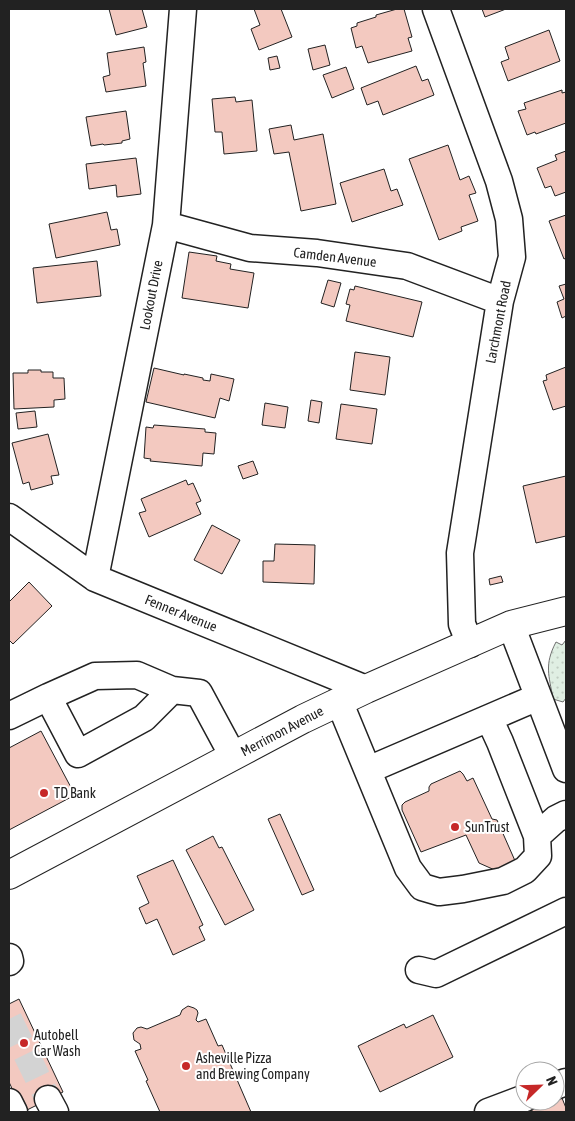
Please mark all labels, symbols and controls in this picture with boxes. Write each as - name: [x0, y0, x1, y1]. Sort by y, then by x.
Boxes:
- street label: Camden Avenue: [293, 244, 377, 270]
- street label: Lookout Drive: [136, 259, 166, 331]
- street label: Larchmont Road: [482, 279, 514, 365]
- street label: Fenner Avenue: [143, 591, 219, 635]
- street label: Merrimon Avenue: [238, 702, 326, 760]
- place label: TD Bank: [54, 785, 96, 801]
- marker: TD Bank: [38, 787, 50, 799]
- place label: SunTrust: [465, 819, 510, 835]
- marker: SunTrust: [449, 821, 461, 833]
- place label: Autobell Car Wash: [34, 1027, 81, 1059]
- marker: Autobell Car Wash: [18, 1037, 30, 1049]
- place label: Asheville Pizza and Brewing Company: [196, 1050, 310, 1082]
- marker: Asheville Pizza and Brewing Company: [180, 1060, 192, 1072]
- north arrow: [515, 1061, 565, 1111]
- text: N: [543, 1074, 561, 1088]

